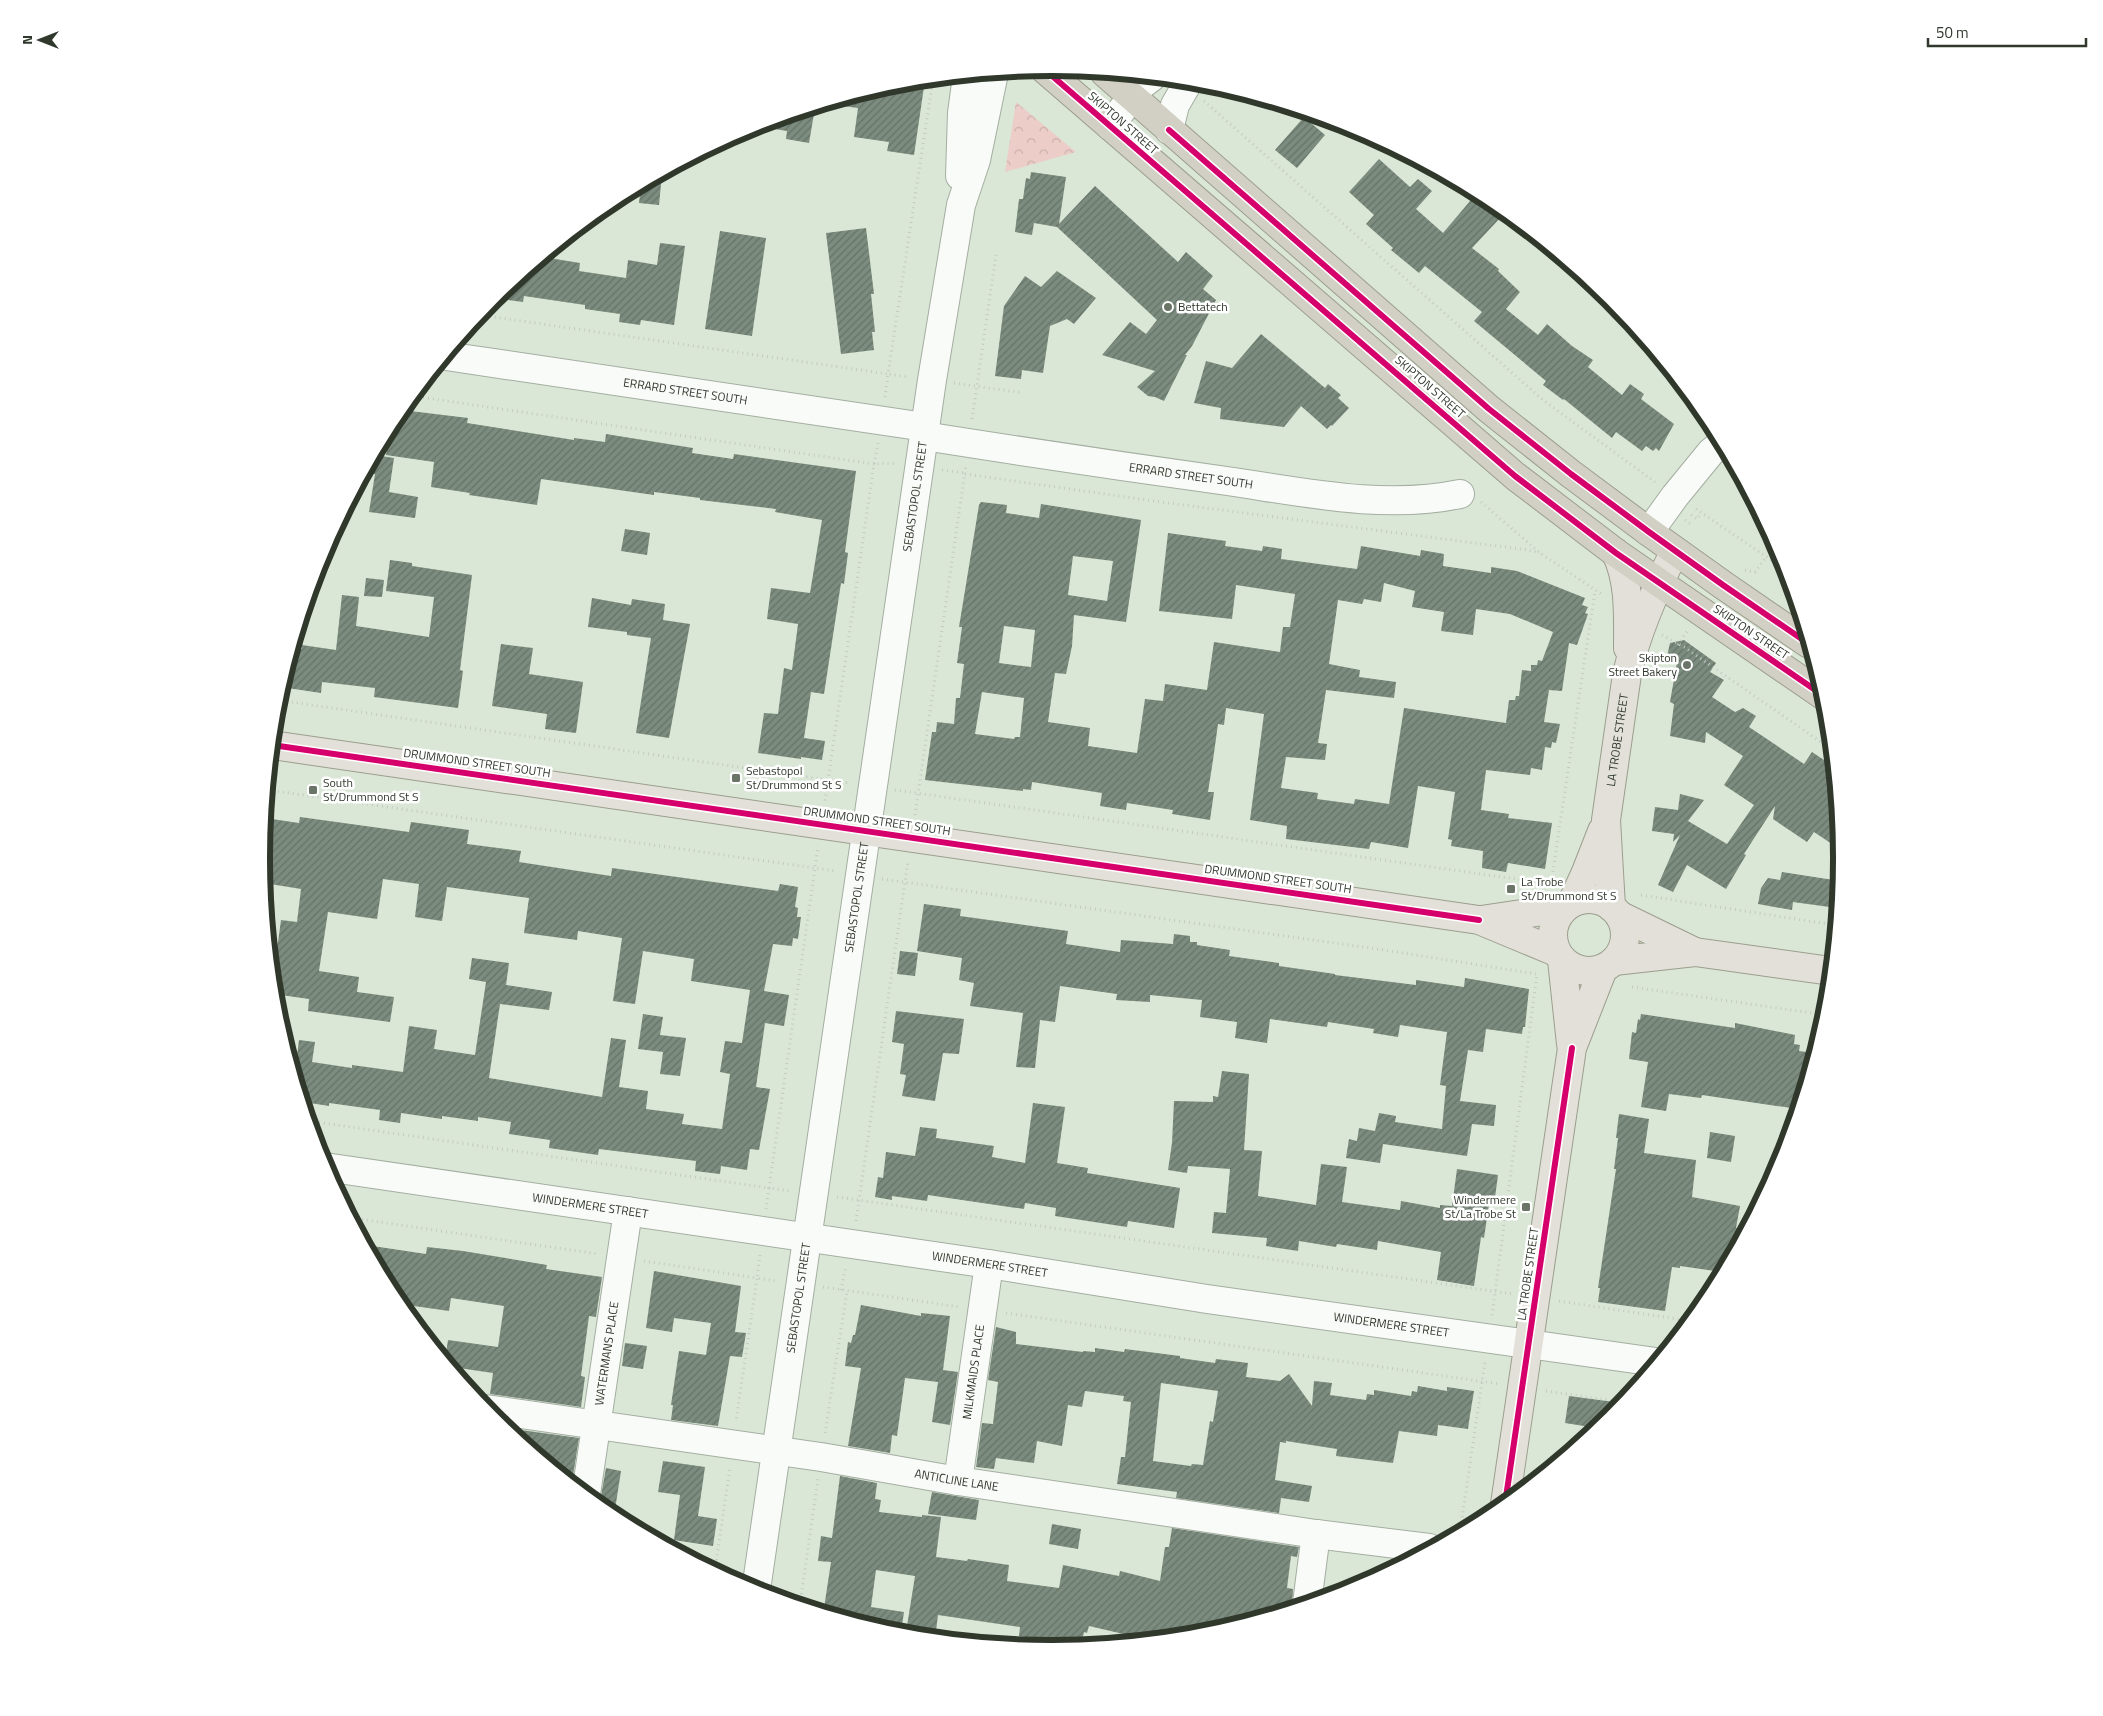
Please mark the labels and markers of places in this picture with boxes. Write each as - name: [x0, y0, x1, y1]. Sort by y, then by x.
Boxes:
- place label: Bettatech: [1178, 297, 1228, 316]
- marker: Bettatech: [1162, 301, 1174, 313]
- place label: Skipton Street Bakery: [1608, 648, 1677, 681]
- marker: Skipton Street Bakery: [1681, 659, 1693, 671]
- place label: Sebastopol St/Drummond St S: [746, 761, 841, 794]
- marker: Sebastopol St/Drummond St S: [730, 772, 742, 784]
- place label: South St/Drummond St S: [323, 773, 418, 806]
- marker: South St/Drummond St S: [307, 784, 319, 796]
- place label: La Trobe St/Drummond St S: [1521, 872, 1616, 905]
- marker: La Trobe St/Drummond St S: [1505, 883, 1517, 895]
- place label: Windermere St/La Trobe St: [1445, 1190, 1517, 1223]
- marker: Windermere St/La Trobe St: [1520, 1201, 1532, 1213]

